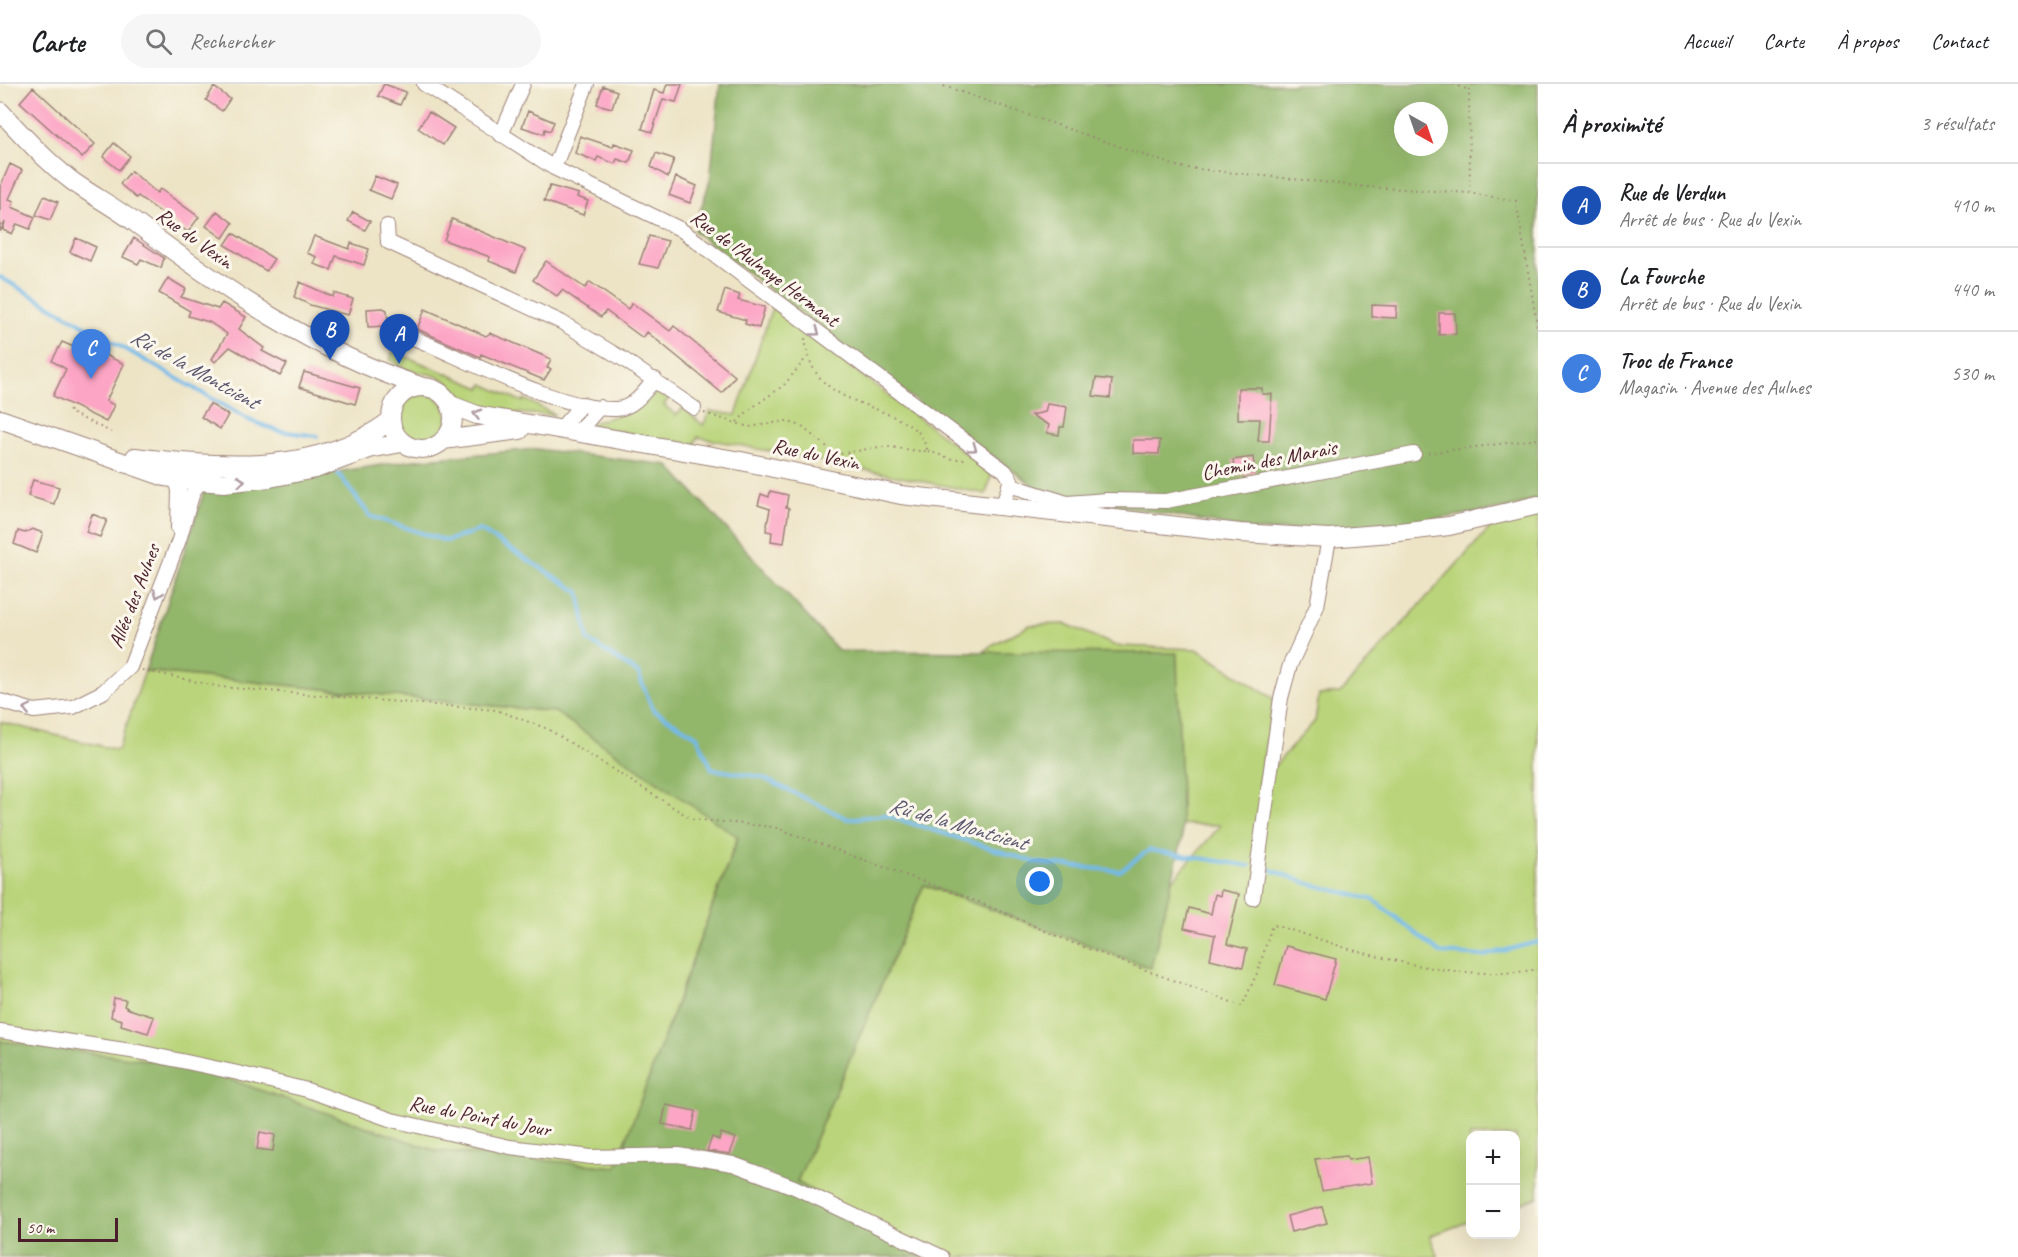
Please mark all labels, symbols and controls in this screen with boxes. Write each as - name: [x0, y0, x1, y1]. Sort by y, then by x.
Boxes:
- search box: [121, 14, 541, 68]
- text: Carte: [30, 24, 85, 59]
- icon: search: [142, 25, 175, 58]
- text: Rechercher: [190, 27, 274, 55]
- text: Accueil: [1683, 28, 1731, 54]
- text: Carte: [1764, 28, 1804, 54]
- text: À propos: [1837, 28, 1898, 54]
- text: Contact: [1931, 28, 1988, 54]
- north arrow: [1394, 102, 1448, 156]
- text: À proximité: [1562, 107, 1661, 140]
- text: 3 résultats: [1921, 111, 1994, 136]
- text: Rue de Verdun: [1619, 179, 1725, 207]
- text: A: [1576, 193, 1587, 218]
- text: 410 m: [1951, 193, 1994, 218]
- street label: Rue du Vexin: [152, 201, 240, 275]
- street label: Rue de l'Aulnaye Hermant: [686, 204, 846, 334]
- text: Arrêt de bus · Rue du Vexin: [1619, 207, 1801, 232]
- text: La Fourche: [1619, 263, 1703, 291]
- text: B: [1576, 277, 1587, 302]
- text: 440 m: [1951, 277, 1994, 302]
- text: Arrêt de bus · Rue du Vexin: [1619, 291, 1801, 316]
- pin: B: [310, 310, 350, 360]
- pin: A: [380, 314, 418, 364]
- water label: Rû de la Montcient: [126, 322, 267, 418]
- one-way arrow: [810, 325, 821, 336]
- pin: C: [72, 330, 110, 379]
- text: Troc de France: [1619, 347, 1731, 375]
- text: C: [1577, 361, 1586, 386]
- text: 530 m: [1951, 361, 1994, 386]
- text: Magasin · Avenue des Aulnes: [1619, 375, 1810, 400]
- one-way arrow: [472, 409, 483, 421]
- street label: Rue du Vexin: [770, 432, 863, 476]
- street label: Chemin des Marais: [1200, 434, 1340, 486]
- one-way arrow: [967, 441, 978, 452]
- one-way arrow: [237, 475, 246, 488]
- street label: Allée des Aulnes: [102, 539, 166, 652]
- one-way arrow: [153, 589, 166, 599]
- one-way arrow: [22, 703, 32, 716]
- water label: Rû de la Montcient: [886, 791, 1034, 858]
- your location: [1025, 867, 1054, 896]
- street label: Rue du Point du Jour: [407, 1090, 554, 1143]
- map controls: [1466, 1131, 1520, 1239]
- button: +: [1466, 1131, 1520, 1185]
- button: −: [1466, 1185, 1520, 1239]
- scale bar: [18, 1215, 118, 1242]
- text: 50 m: [27, 1218, 54, 1238]

